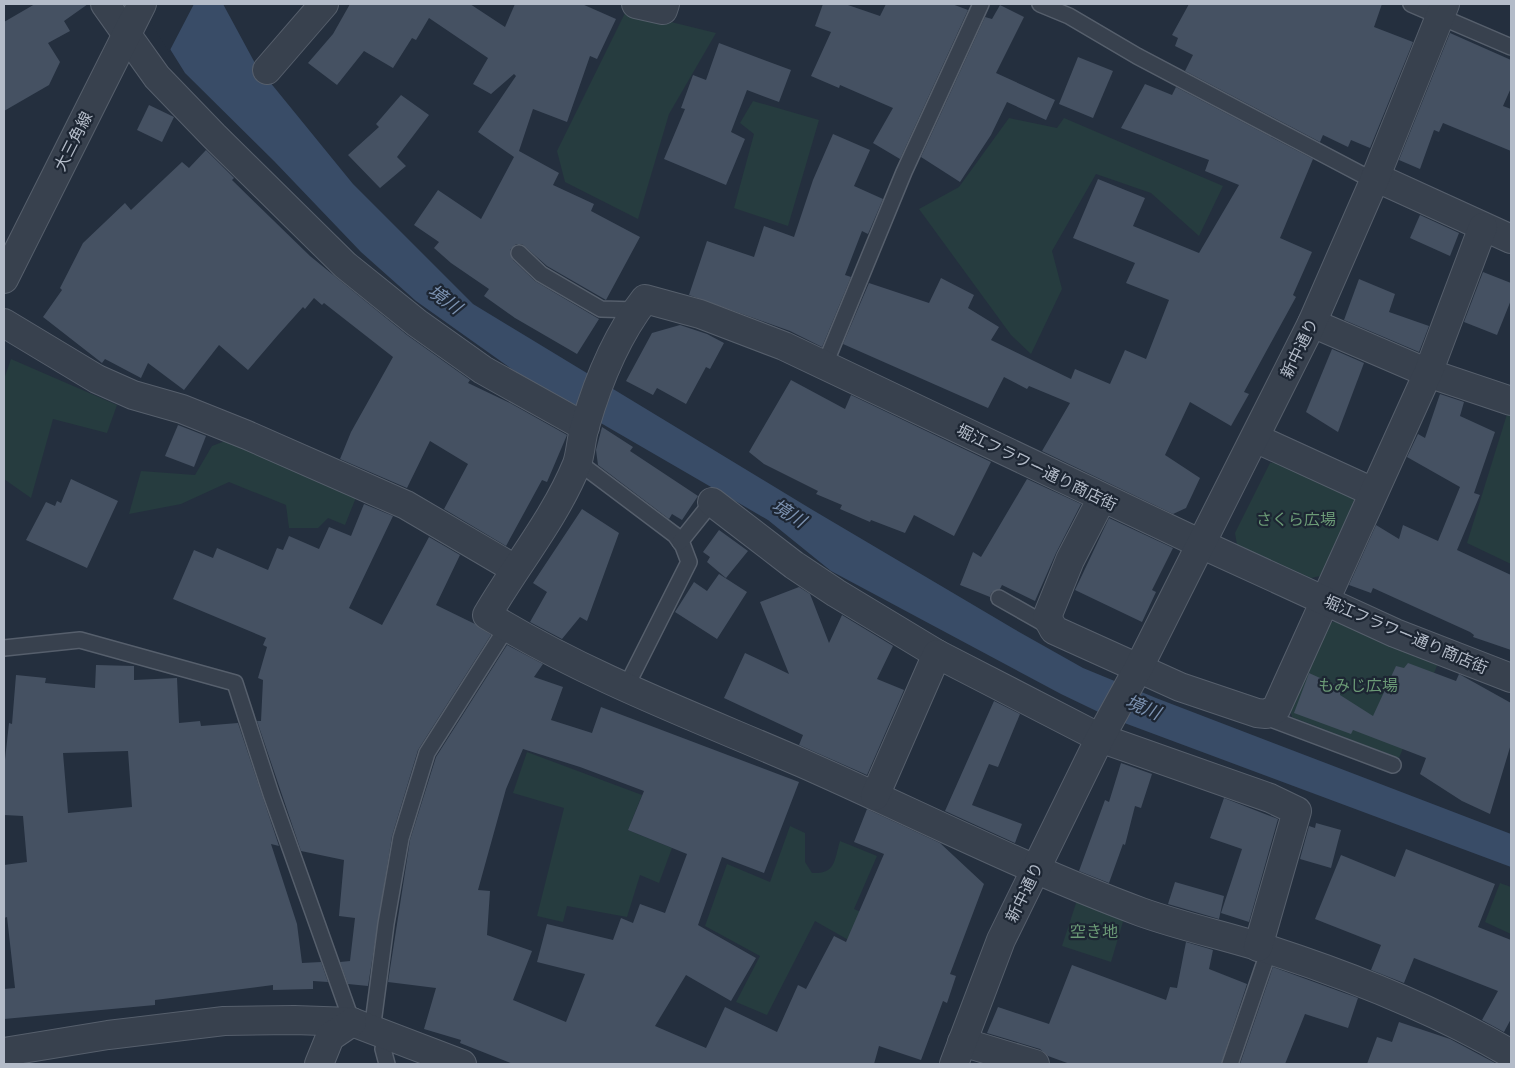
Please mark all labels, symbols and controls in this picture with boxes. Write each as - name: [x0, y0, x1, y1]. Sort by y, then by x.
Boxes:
- street label: 大三角線: [50, 108, 96, 174]
- water label: 境川: [424, 279, 468, 320]
- street label: 新中通り: [1276, 315, 1322, 381]
- street label: 堀江フラワー通り商店街: [954, 419, 1120, 515]
- water label: 境川: [768, 494, 812, 533]
- park label: さくら広場: [1256, 509, 1336, 529]
- street label: 堀江フラワー通り商店街: [1321, 590, 1491, 678]
- park label: もみじ広場: [1318, 675, 1398, 695]
- water label: 境川: [1122, 690, 1166, 725]
- street label: 新中通り: [1001, 859, 1047, 925]
- park label: 空き地: [1070, 921, 1118, 941]

